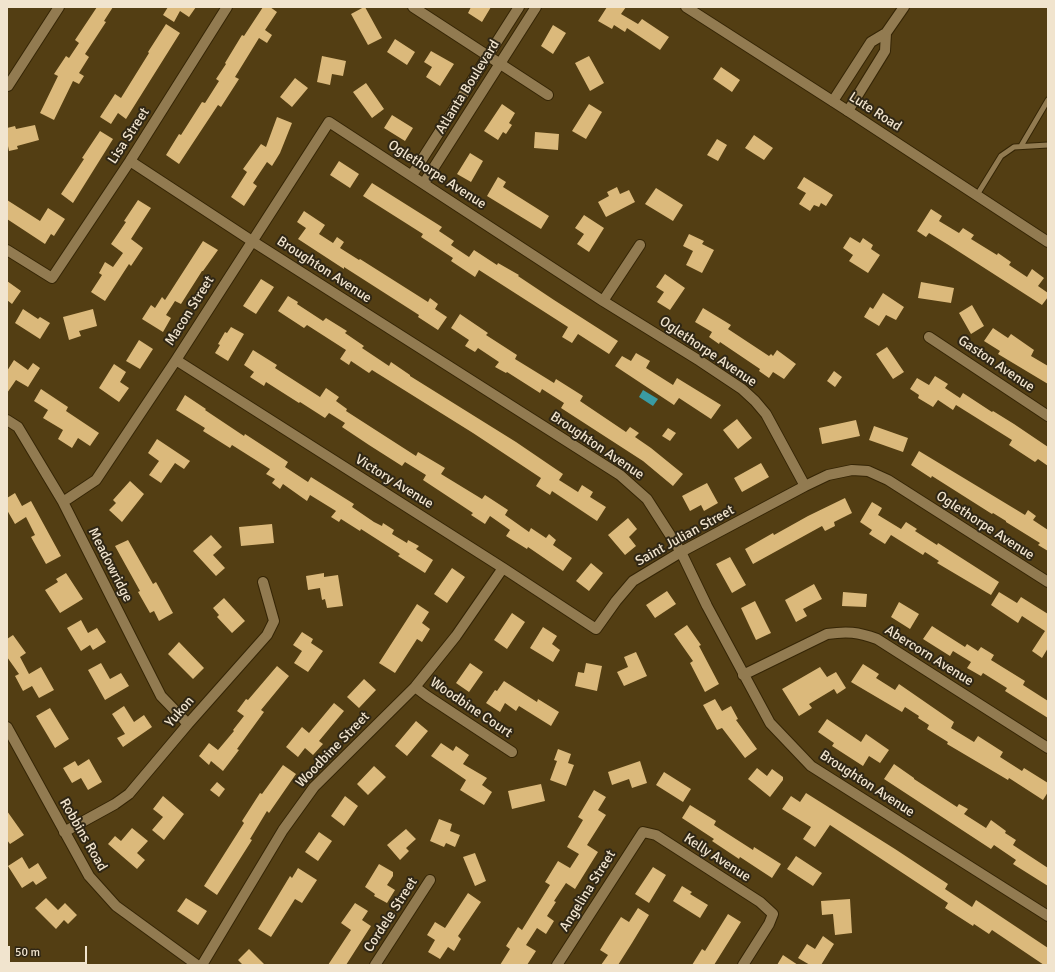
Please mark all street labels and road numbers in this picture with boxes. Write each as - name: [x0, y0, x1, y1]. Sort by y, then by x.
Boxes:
- street label: Atlanta Boulevard: [432, 37, 504, 137]
- street label: Lute Road: [845, 89, 905, 135]
- street label: Lisa Street: [105, 105, 153, 167]
- street label: Oglethorpe Avenue: [385, 137, 489, 213]
- street label: Broughton Avenue: [273, 233, 375, 307]
- street label: Macon Street: [162, 273, 218, 349]
- street label: Oglethorpe Avenue: [656, 313, 760, 391]
- street label: Gaston Avenue: [954, 332, 1038, 396]
- street label: Broughton Avenue: [547, 408, 647, 484]
- street label: Victory Avenue: [352, 451, 436, 513]
- street label: Oglethorpe Avenue: [933, 488, 1037, 564]
- street label: Saint Julian Street: [633, 502, 737, 570]
- street label: Meadowridge: [84, 525, 136, 605]
- street label: Abercorn Avenue: [882, 622, 976, 690]
- street label: Woodbine Court: [427, 674, 515, 742]
- street label: Yukon: [162, 693, 198, 731]
- street label: Woodbine Street: [293, 709, 373, 791]
- street label: Broughton Avenue: [816, 747, 918, 821]
- street label: Robbins Road: [56, 796, 110, 874]
- street label: Kelly Avenue: [680, 830, 754, 886]
- street label: Angelina Street: [556, 847, 620, 935]
- street label: Cordele Street: [361, 875, 421, 955]

